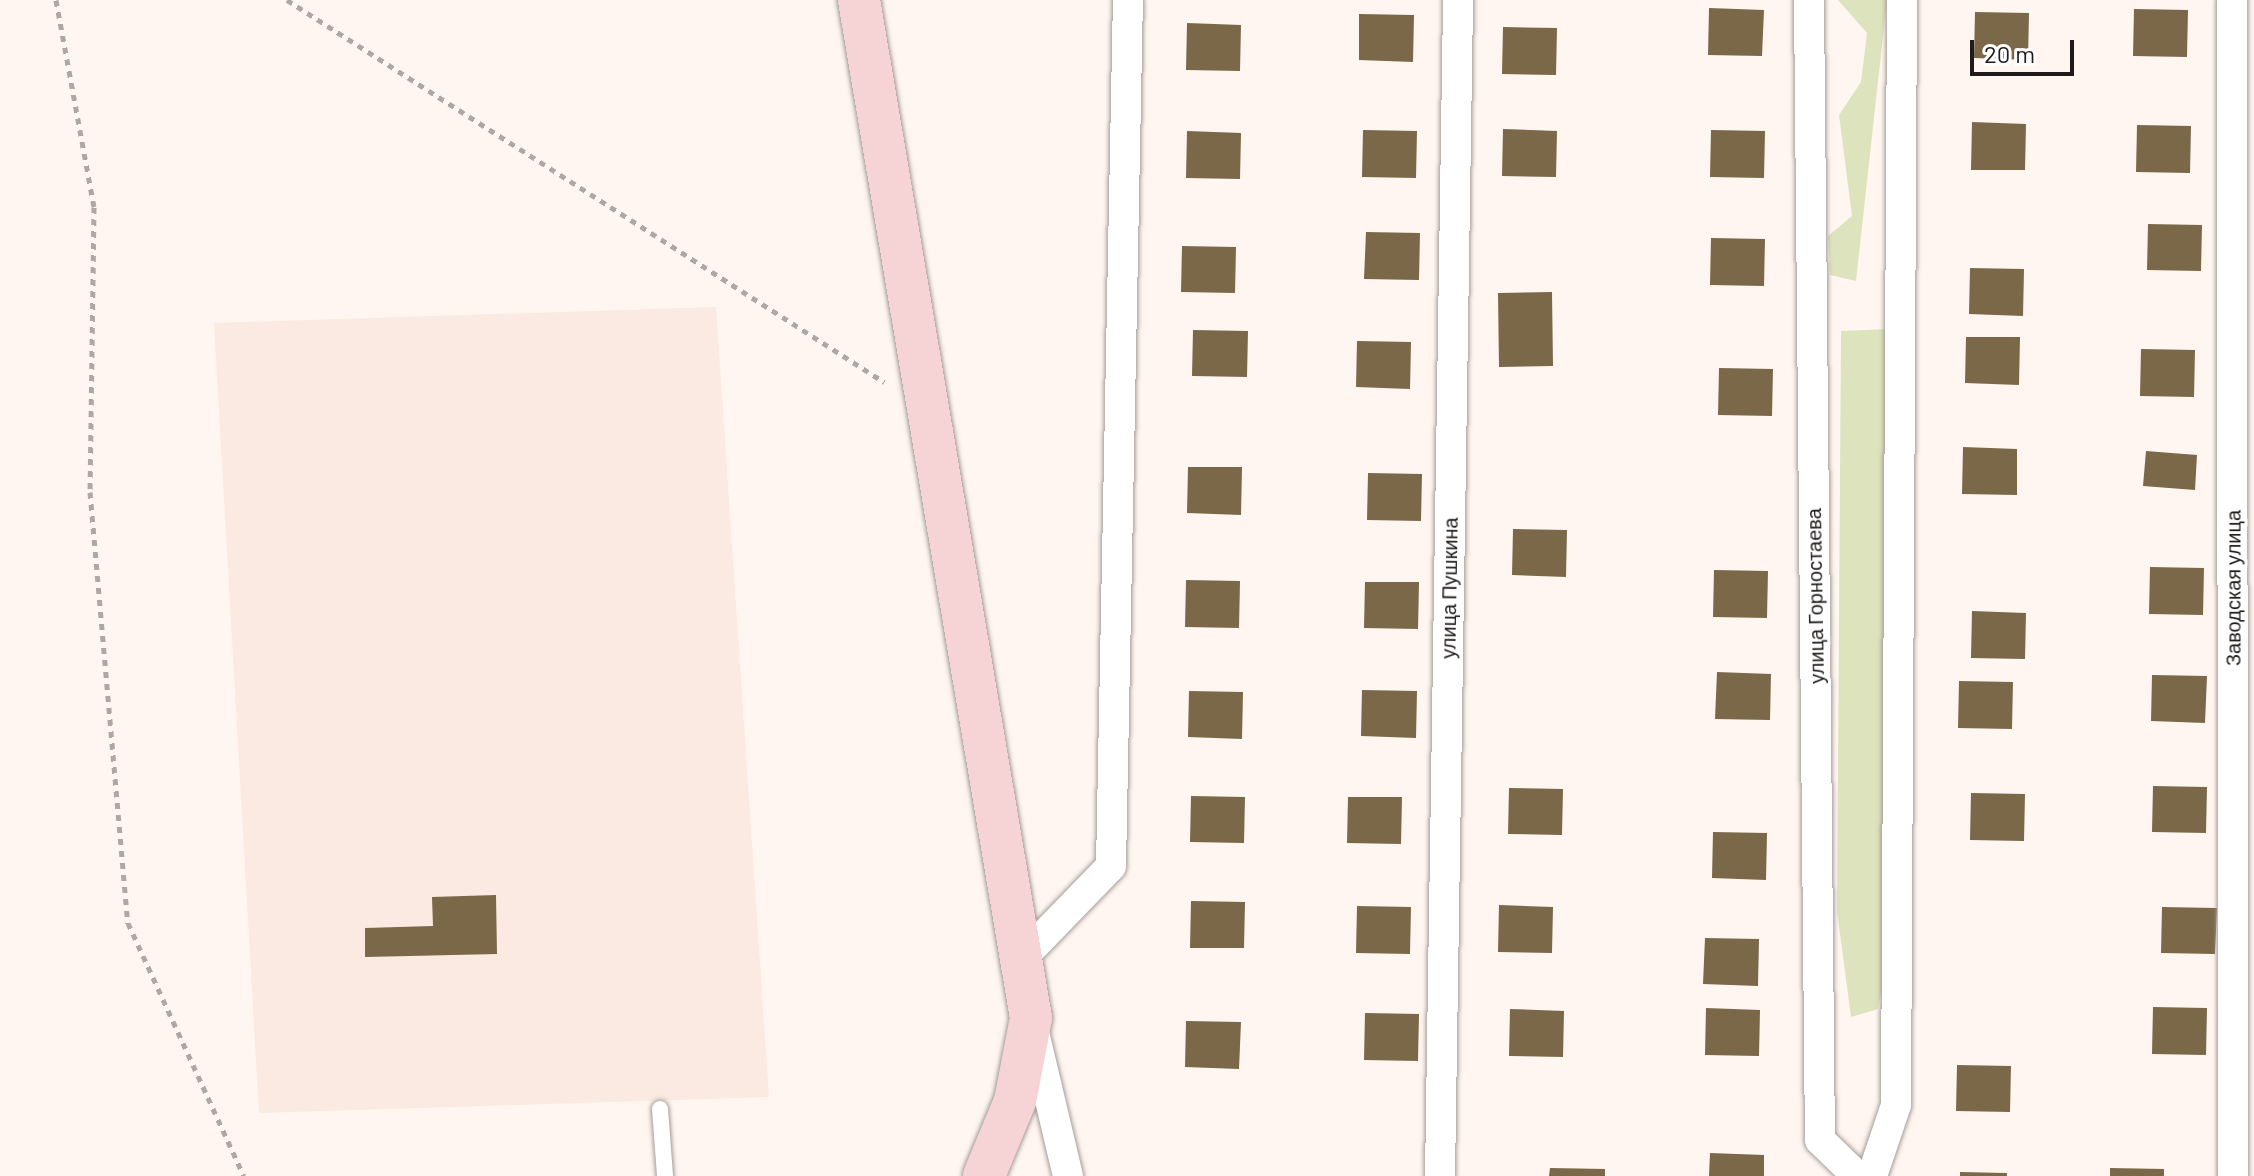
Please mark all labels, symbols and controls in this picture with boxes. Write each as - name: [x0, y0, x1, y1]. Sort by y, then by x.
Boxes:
- scale bar: [1974, 24, 2078, 74]
- text: 20 m: [1984, 39, 2035, 68]
- street label: улица Горностаева: [1801, 508, 1829, 684]
- street label: Заводская улица: [2221, 510, 2245, 666]
- street label: улица Пушкина: [1436, 517, 1462, 659]

